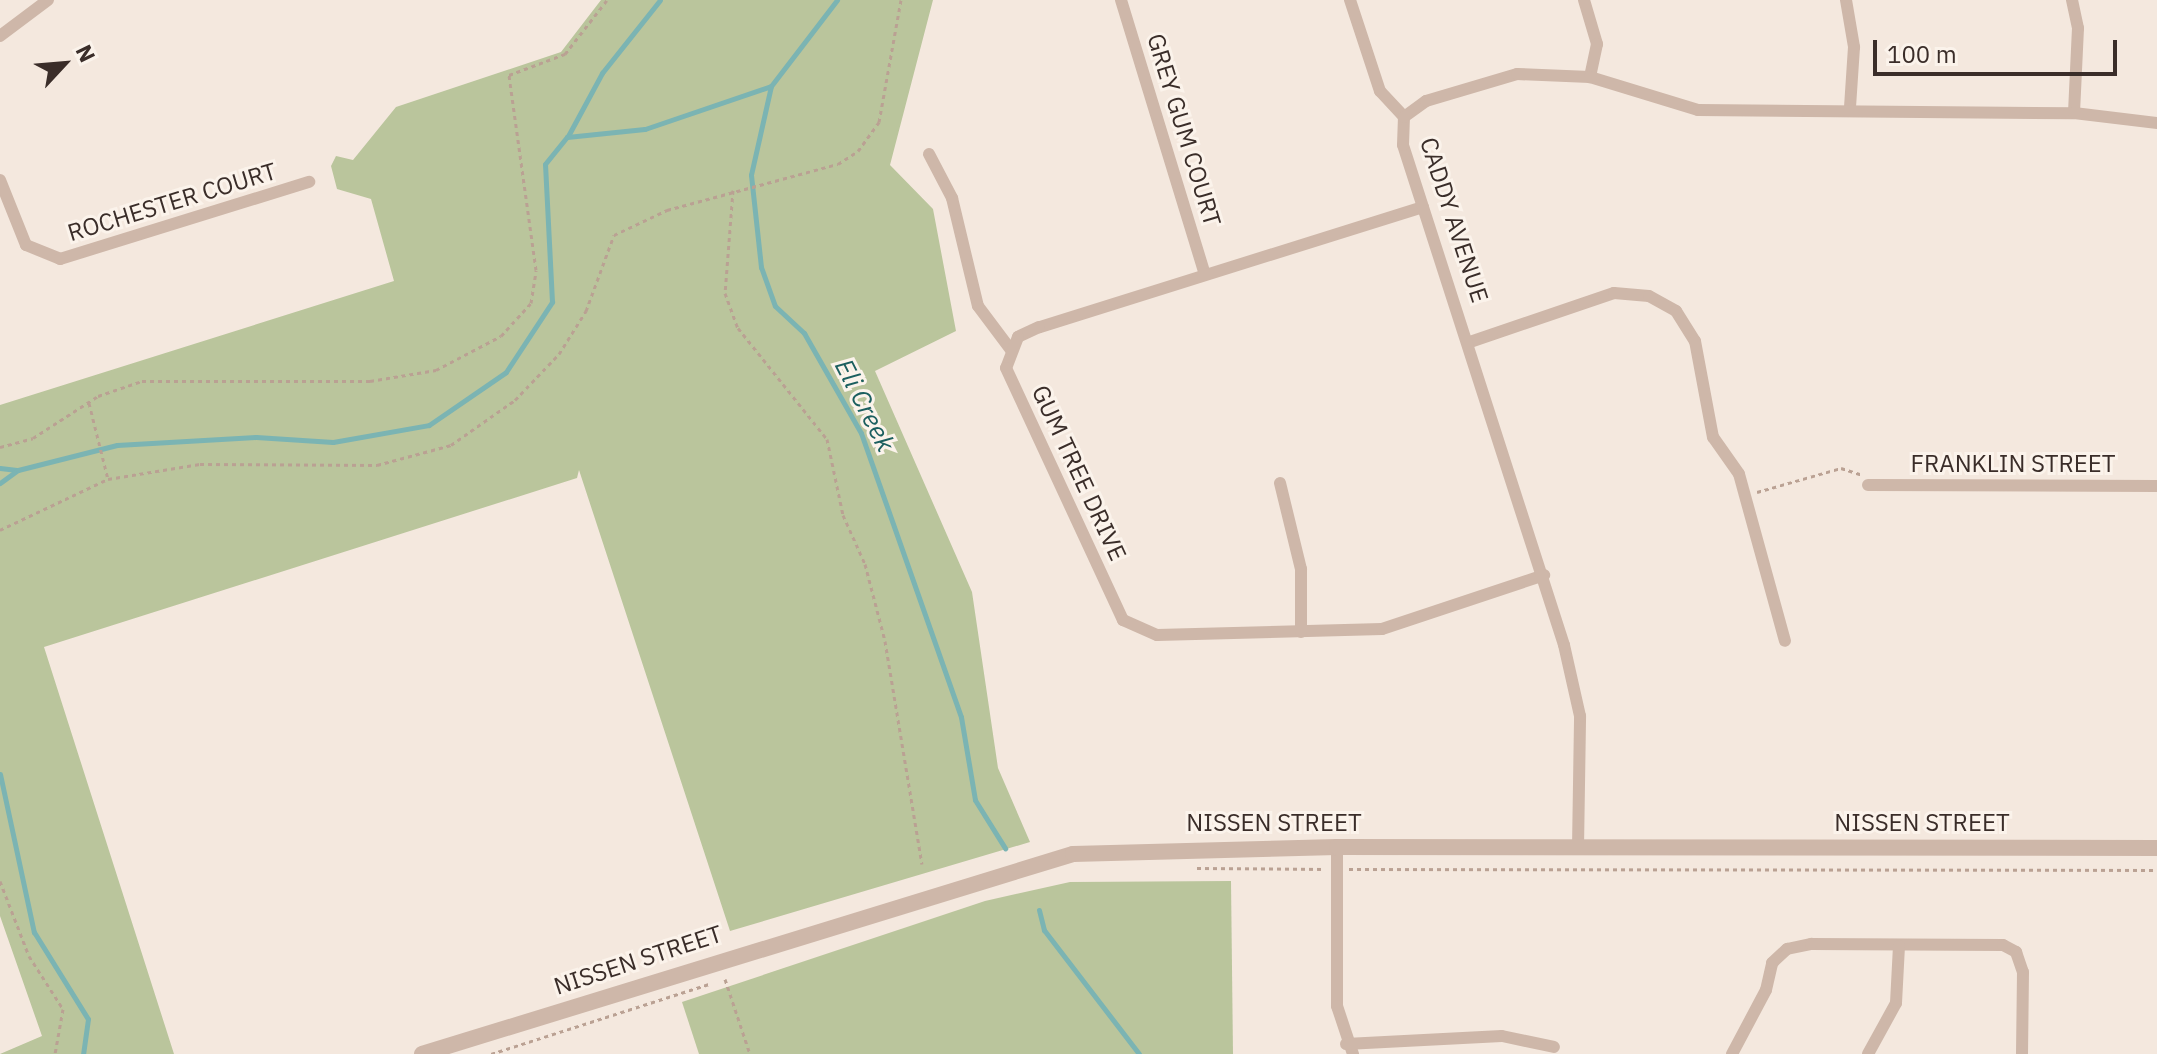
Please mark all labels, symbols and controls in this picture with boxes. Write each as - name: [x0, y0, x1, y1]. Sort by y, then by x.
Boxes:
- north arrow: [24, 24, 104, 104]
- scale bar: [1877, 24, 2121, 74]
- street label: GREY GUM COURT: [1141, 30, 1227, 230]
- text: 100 m: [1887, 38, 1957, 70]
- text: N: [69, 40, 103, 67]
- street label: CADDY AVENUE: [1414, 134, 1494, 306]
- street label: ROCHESTER COURT: [64, 157, 280, 247]
- water label: Eli Creek: [828, 354, 902, 456]
- street label: GUM TREE DRIVE: [1026, 381, 1132, 565]
- street label: FRANKLIN STREET: [1910, 450, 2116, 478]
- street label: NISSEN STREET: [1186, 809, 1362, 837]
- street label: NISSEN STREET: [1834, 809, 2010, 837]
- street label: NISSEN STREET: [550, 919, 726, 1001]

